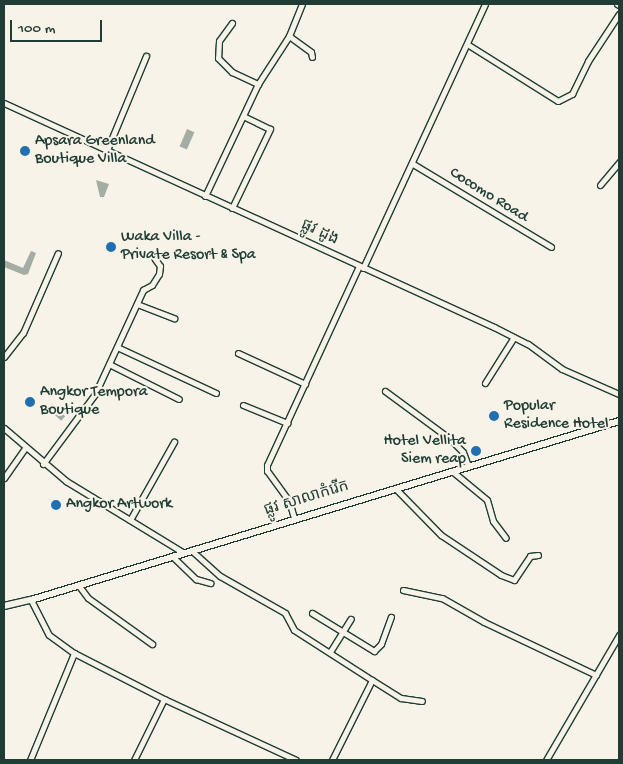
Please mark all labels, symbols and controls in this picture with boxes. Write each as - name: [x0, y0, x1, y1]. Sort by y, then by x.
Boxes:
- scale bar: [12, 10, 105, 42]
- text: 100 m: [18, 20, 55, 38]
- place label: Apsara Greenland Boutique Villa: [35, 132, 155, 170]
- marker: Apsara Greenland Boutique Villa: [19, 145, 31, 157]
- street label: Cocomo Road: [445, 164, 531, 228]
- street label: ផ្លូវ ដូង: [297, 217, 341, 251]
- place label: Waka Villa - Private Resort & Spa: [121, 228, 256, 266]
- marker: Waka Villa - Private Resort & Spa: [105, 241, 117, 253]
- place label: Angkor Tempora Boutique: [40, 383, 148, 421]
- marker: Angkor Tempora Boutique: [24, 396, 36, 408]
- place label: Popular Residence Hotel: [504, 397, 608, 435]
- marker: Popular Residence Hotel: [488, 410, 500, 422]
- place label: Hotel Vellita Siem reap: [383, 432, 466, 470]
- marker: Hotel Vellita Siem reap: [470, 445, 482, 457]
- street label: ផ្លូវ សាលាកំរើក: [262, 478, 352, 522]
- place label: Angkor Artwork: [66, 495, 172, 515]
- marker: Angkor Artwork: [50, 499, 62, 511]

